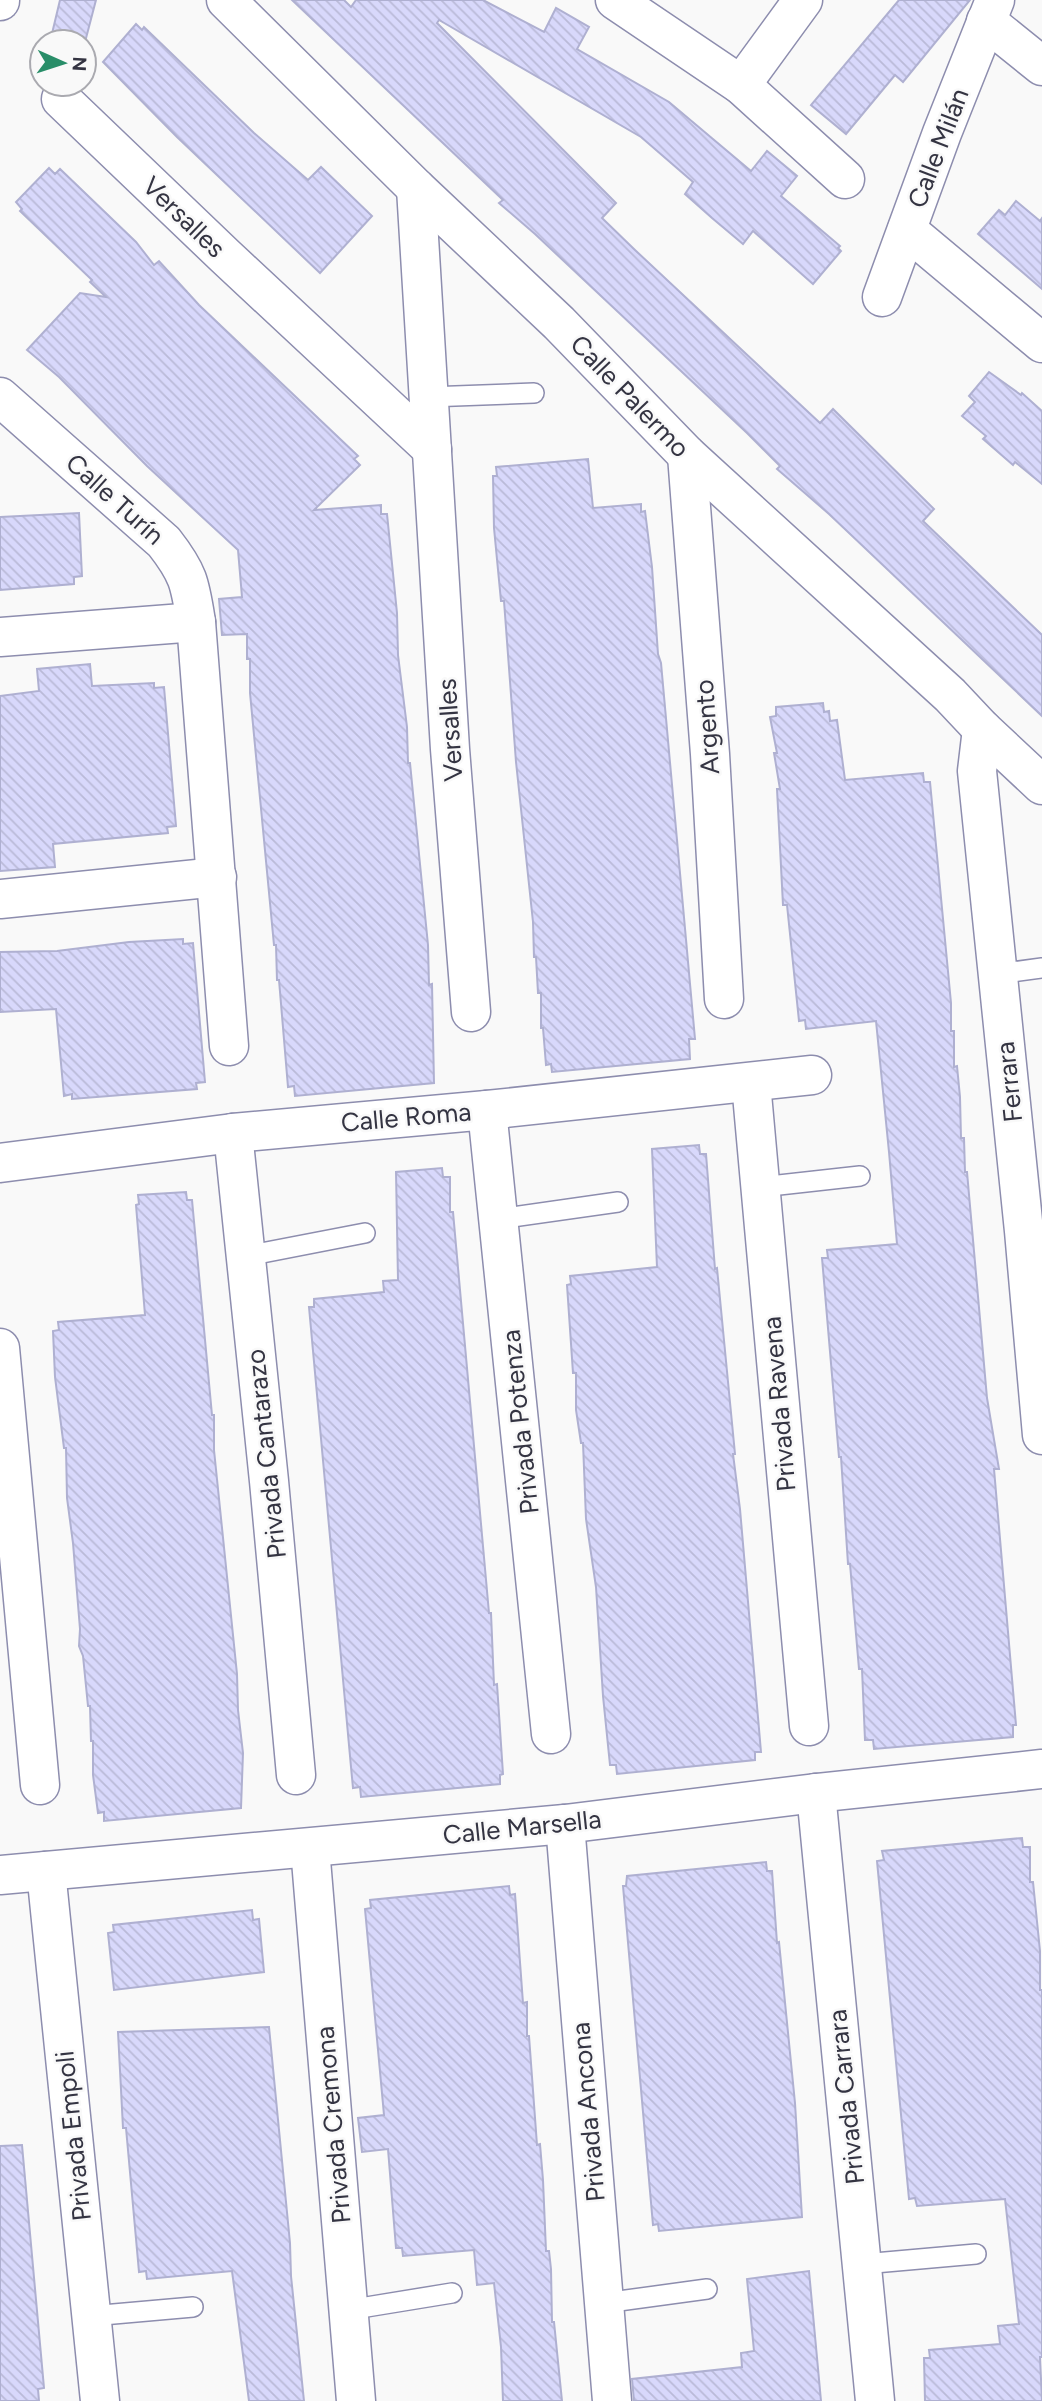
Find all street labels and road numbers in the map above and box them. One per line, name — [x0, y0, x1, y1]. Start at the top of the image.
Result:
street label: Calle Milán — [901, 84, 975, 212]
street label: Versalles — [136, 170, 232, 264]
street label: Calle Palermo — [564, 328, 696, 464]
street label: Calle Turín — [59, 447, 171, 551]
street label: Versalles — [430, 677, 470, 783]
street label: Argento — [688, 678, 726, 776]
street label: Ferrara — [989, 1040, 1029, 1124]
street label: Calle Roma — [339, 1095, 473, 1139]
street label: Privada Ravena — [755, 1315, 803, 1493]
street label: Privada Potenza — [494, 1328, 546, 1516]
street label: Privada Cantarazo — [239, 1348, 293, 1560]
street label: Calle Marsella — [441, 1803, 603, 1851]
street label: Privada Carrara — [821, 2008, 871, 2186]
street label: Privada Ancona — [564, 2021, 612, 2203]
street label: Privada Cremona — [308, 2025, 358, 2225]
street label: Privada Empoli — [48, 2049, 98, 2223]

